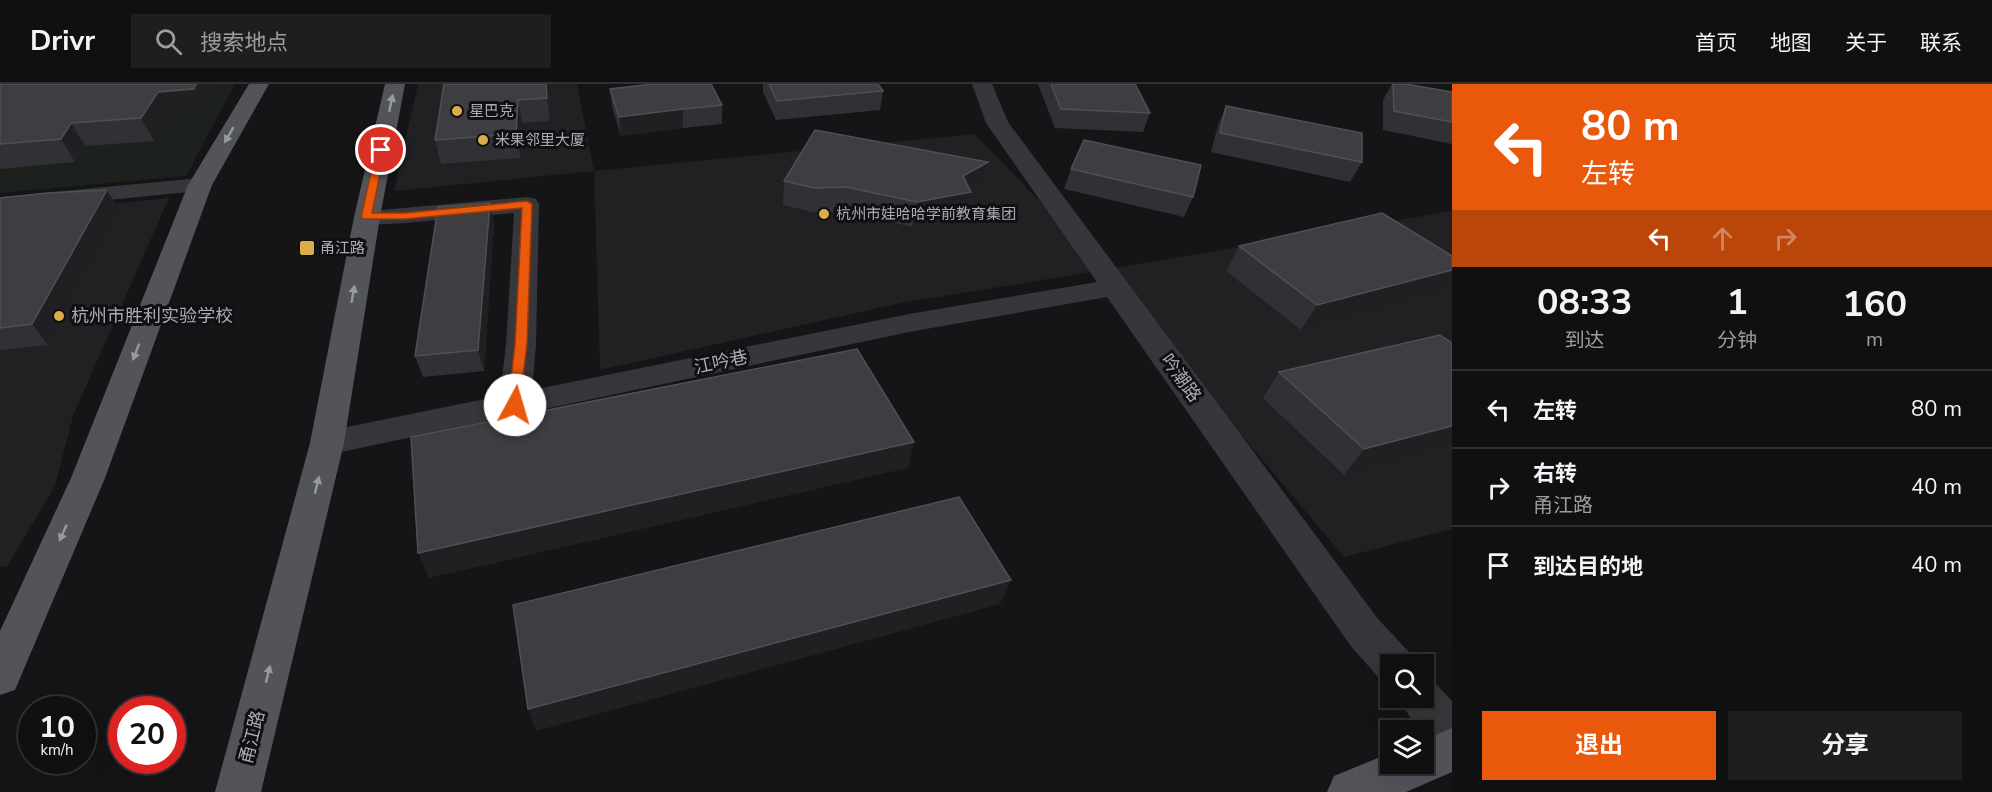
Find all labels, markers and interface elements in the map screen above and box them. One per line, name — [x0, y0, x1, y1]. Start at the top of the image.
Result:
search box — [131, 14, 551, 68]
text: Drivr — [30, 22, 95, 60]
icon: search — [152, 25, 185, 58]
text: 搜索地点 — [200, 28, 288, 58]
text: 首页 — [1695, 29, 1737, 57]
text: 地图 — [1770, 29, 1812, 57]
text: 关于 — [1845, 29, 1887, 57]
text: 联系 — [1920, 29, 1962, 57]
one-way arrow — [386, 93, 396, 112]
text: 80 m — [1581, 98, 1680, 155]
place label: 星巴克 — [469, 101, 514, 121]
marker: 星巴克 — [450, 104, 464, 118]
icon: left — [1482, 108, 1560, 186]
pin — [355, 124, 406, 175]
one-way arrow — [224, 127, 235, 143]
place label: 米果邻里大厦 — [495, 130, 585, 150]
icon: arrive — [364, 133, 397, 166]
marker: 米果邻里大厦 — [476, 133, 490, 147]
text: 左转 — [1581, 156, 1635, 193]
place label: 杭州市娃哈哈学前教育集团 — [836, 204, 1016, 224]
marker: 杭州市娃哈哈学前教育集团 — [817, 207, 831, 221]
icon: left — [1643, 222, 1676, 255]
icon: ahead — [1706, 222, 1739, 255]
icon: right — [1769, 222, 1802, 255]
place label: 甬江路 — [320, 238, 365, 258]
marker: 甬江路 — [298, 239, 316, 257]
text: 08:33 — [1537, 278, 1632, 327]
text: 1 — [1726, 278, 1748, 327]
text: 160 — [1842, 280, 1907, 329]
one-way arrow — [349, 284, 358, 303]
place label: 杭州市胜利实验学校 — [71, 304, 233, 328]
marker: 杭州市胜利实验学校 — [52, 309, 66, 323]
text: m — [1866, 326, 1883, 353]
text: 到达 — [1565, 327, 1605, 354]
text: 分钟 — [1717, 327, 1757, 354]
one-way arrow — [131, 343, 140, 361]
street label: 江吟巷 — [692, 345, 750, 379]
street label: 吟潮路 — [1155, 349, 1207, 407]
position arrow — [483, 373, 547, 437]
icon: left — [1482, 393, 1515, 426]
text: 80 m — [1911, 394, 1962, 424]
text: 左转 — [1533, 396, 1577, 426]
text: 右转 — [1533, 459, 1577, 489]
icon: right — [1482, 471, 1515, 504]
text: 40 m — [1911, 472, 1962, 502]
one-way arrow — [312, 476, 322, 495]
text: 甬江路 — [1533, 492, 1593, 519]
one-way arrow — [59, 524, 68, 541]
icon: arrive — [1482, 549, 1515, 582]
text: 40 m — [1911, 550, 1962, 580]
text: 到达目的地 — [1533, 552, 1643, 582]
map controls — [1380, 654, 1434, 774]
button: search — [1380, 654, 1434, 708]
one-way arrow — [264, 665, 273, 683]
speed limit sign: 20 — [108, 696, 186, 774]
text: 10 — [39, 707, 75, 748]
street label: 甬江路 — [234, 708, 270, 766]
button: 退出 — [1482, 711, 1716, 780]
button: 分享 — [1728, 711, 1962, 780]
button: layers — [1380, 720, 1434, 774]
text: km/h — [40, 740, 74, 760]

